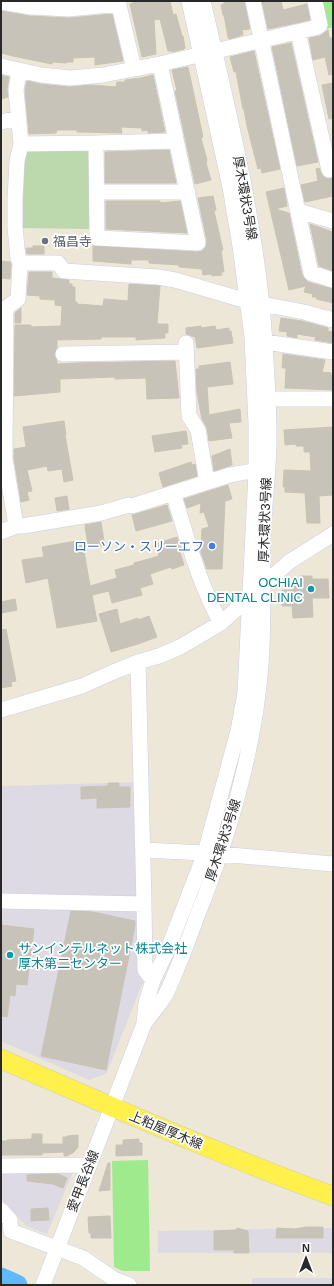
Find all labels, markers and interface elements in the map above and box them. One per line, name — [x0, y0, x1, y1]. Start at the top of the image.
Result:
street label: 厚木環状3号線 — [230, 155, 260, 241]
place label: 福昌寺 — [53, 234, 92, 249]
marker: 福昌寺 — [40, 236, 50, 246]
street label: 厚木環状3号線 — [256, 477, 274, 563]
place label: ローソン・スリーエフ — [74, 539, 204, 554]
marker: ローソン・スリーエフ — [207, 541, 217, 551]
place label: OCHIAI DENTAL CLINIC — [207, 575, 303, 605]
marker: OCHIAI DENTAL CLINIC — [306, 584, 316, 594]
street label: 厚木環状3号線 — [203, 797, 243, 883]
place label: サンインテルネット株式会社 厚木第二センター — [18, 941, 187, 971]
marker: サンインテルネット株式会社 厚木第二センター — [5, 950, 15, 960]
street label: 上粕屋厚木線 — [127, 1108, 205, 1152]
street label: 愛甲長谷線 — [64, 1148, 102, 1214]
north arrow — [286, 1238, 326, 1278]
text: N — [302, 1242, 310, 1254]

